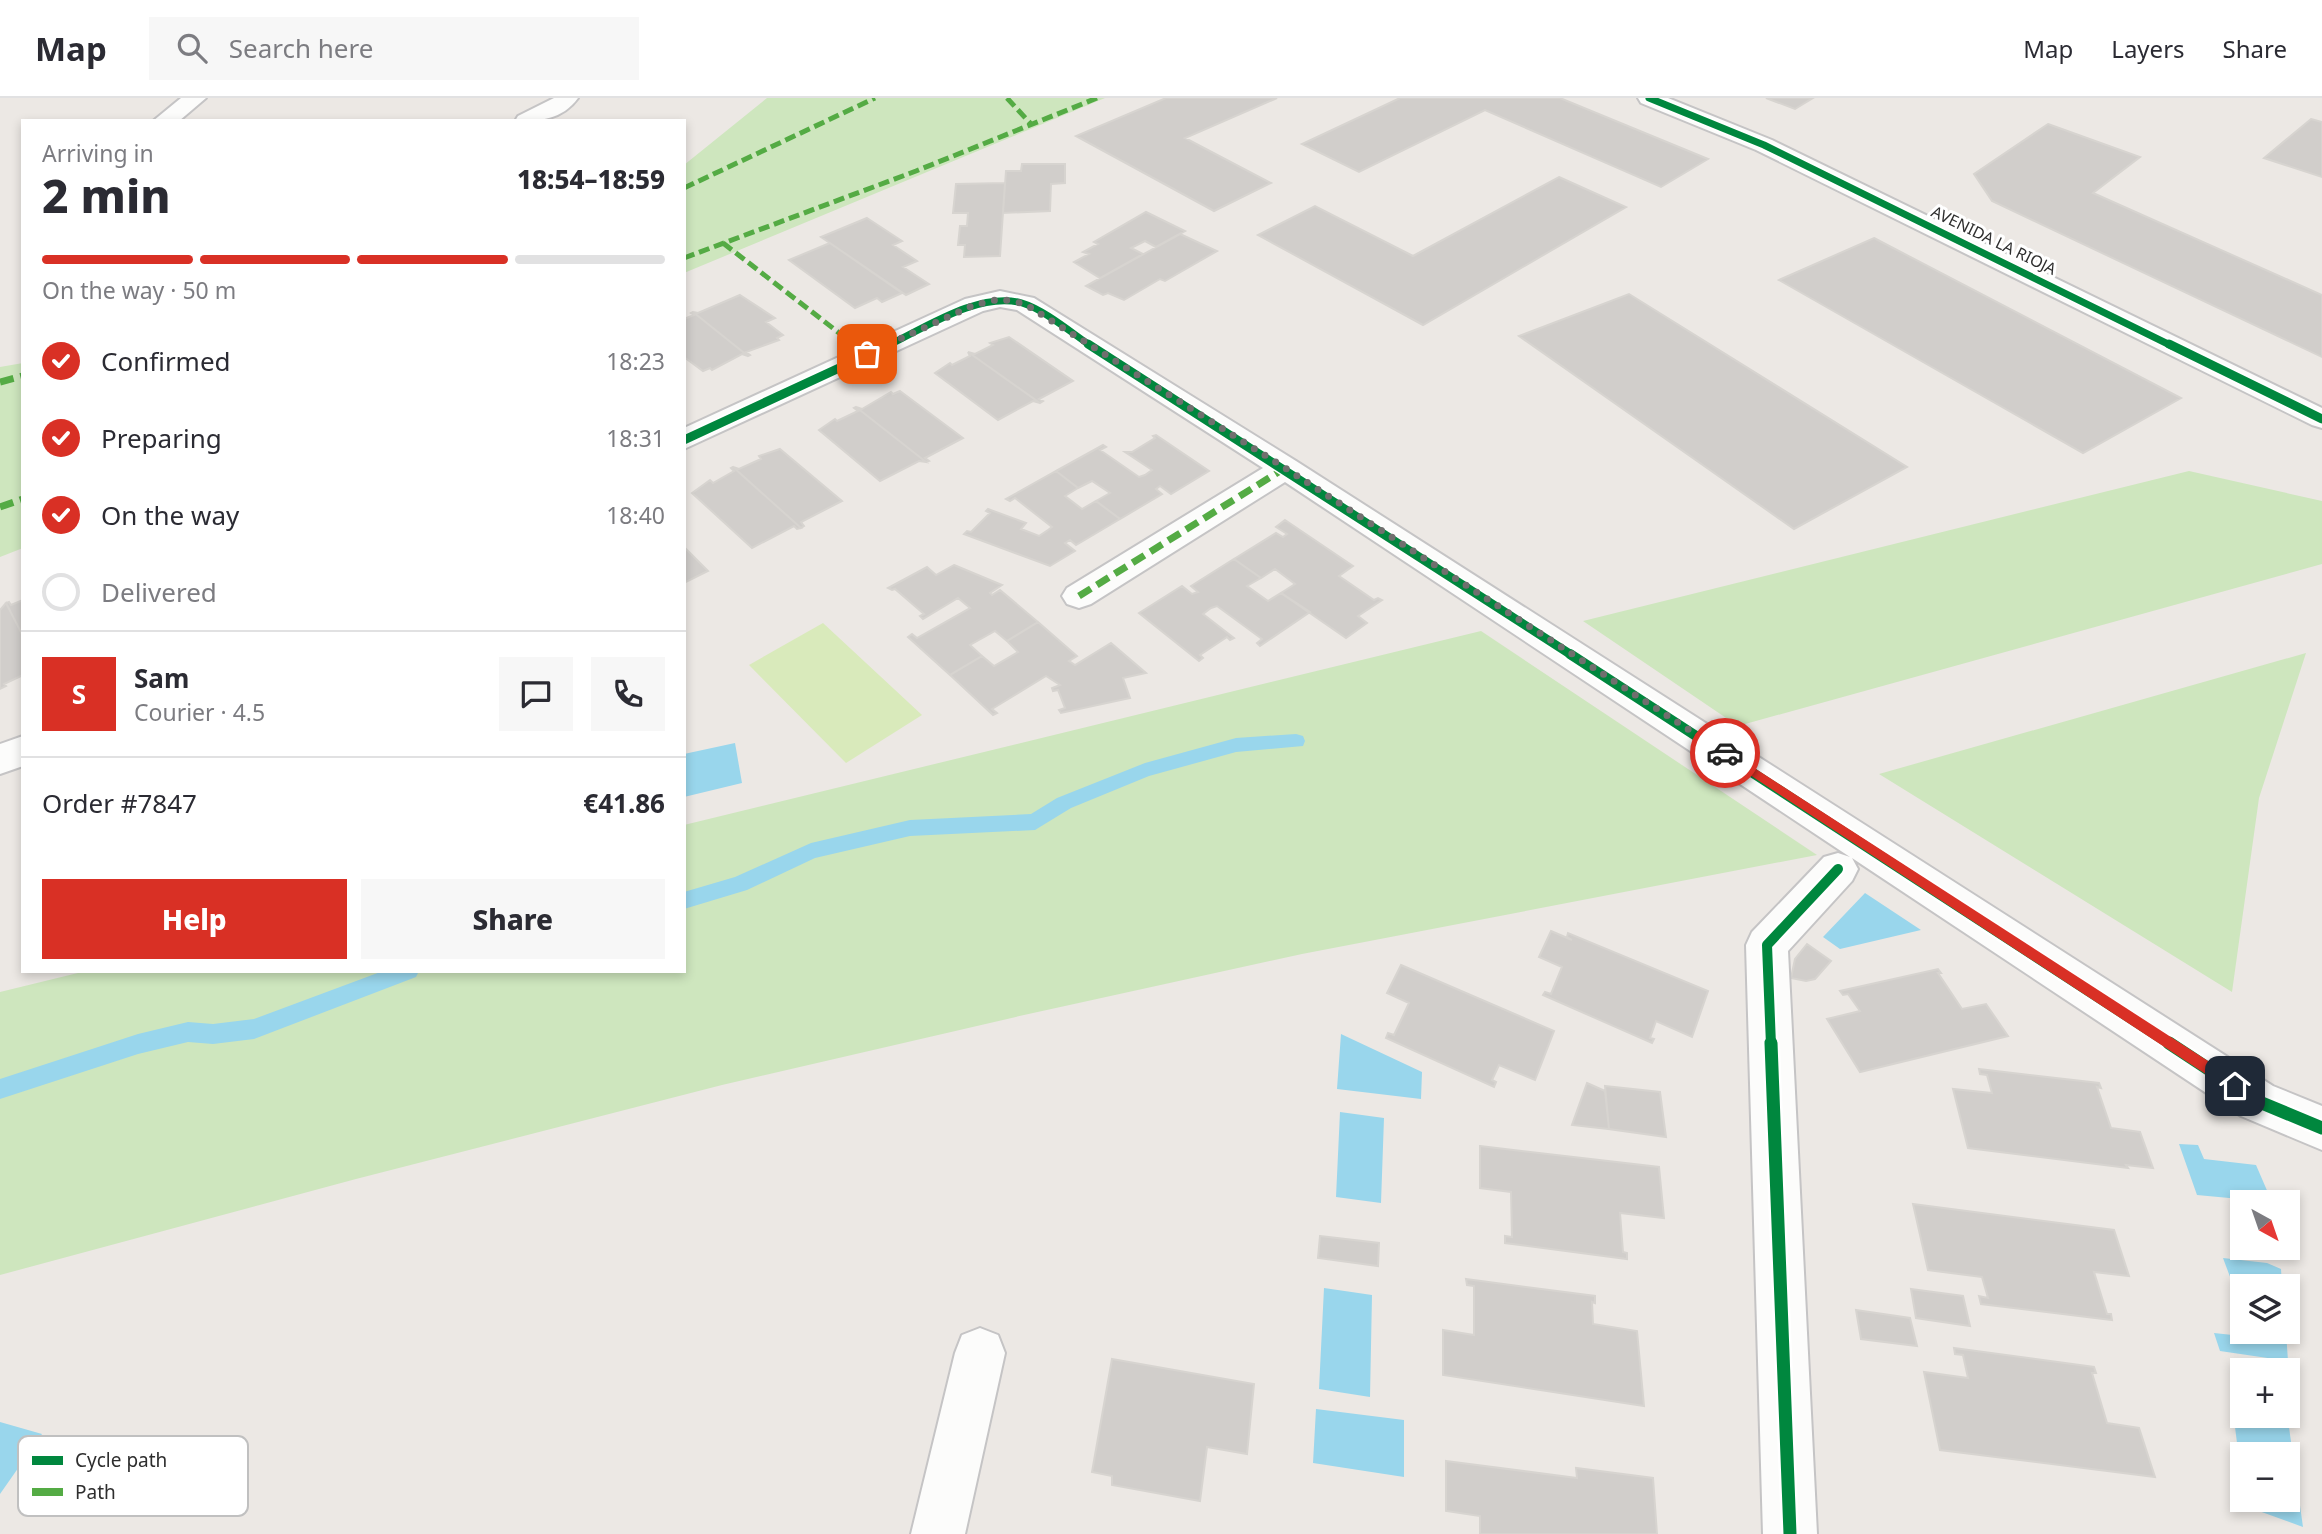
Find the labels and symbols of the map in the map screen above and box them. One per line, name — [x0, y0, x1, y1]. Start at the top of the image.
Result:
street label: AVENIDA LA RIOJA — [1928, 200, 2061, 280]
pin — [837, 324, 897, 384]
courier — [1690, 718, 1760, 788]
pin — [2205, 1056, 2265, 1116]
north arrow — [2230, 1190, 2300, 1260]
legend — [18, 1436, 248, 1516]
text: Cycle path — [75, 1447, 167, 1473]
text: Path — [75, 1479, 116, 1505]

